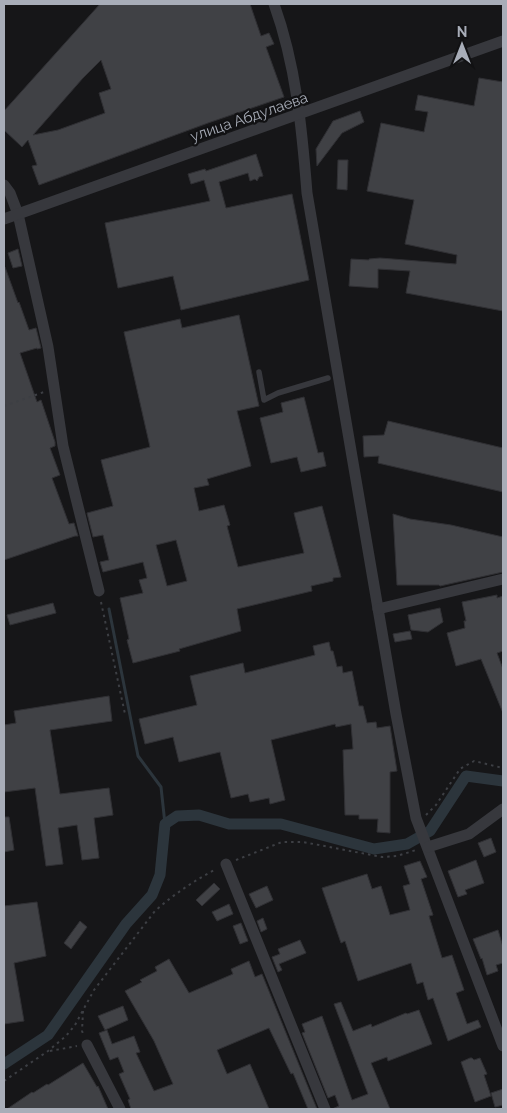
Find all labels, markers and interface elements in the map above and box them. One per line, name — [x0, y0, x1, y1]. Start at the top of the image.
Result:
north arrow — [437, 20, 487, 70]
text: N — [457, 24, 467, 40]
street label: улица Абдулаева — [188, 88, 310, 146]

